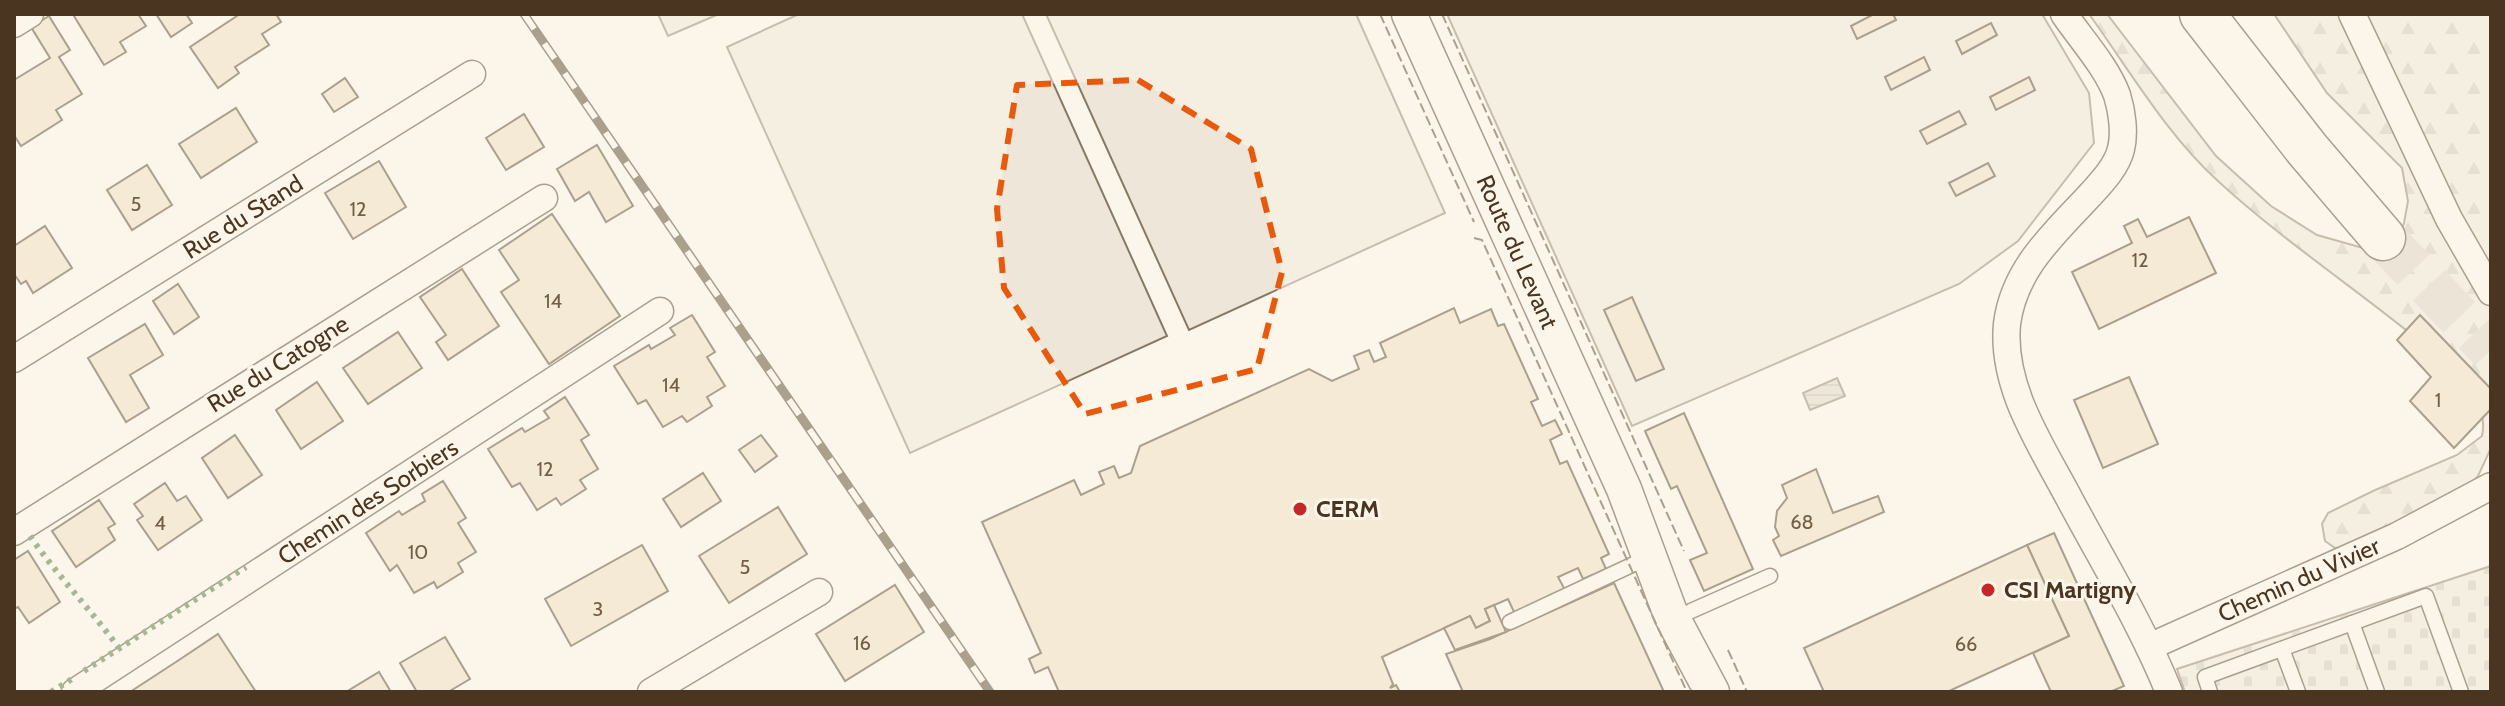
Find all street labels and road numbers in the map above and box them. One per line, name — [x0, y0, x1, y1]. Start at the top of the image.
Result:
street label: Rue du Stand — [177, 168, 308, 265]
street label: Route du Levant — [1471, 170, 1564, 333]
street label: Rue du Catogne — [202, 309, 354, 418]
street label: Chemin des Sorbiers — [272, 432, 463, 571]
street label: Chemin du Vivier — [2213, 531, 2384, 628]

